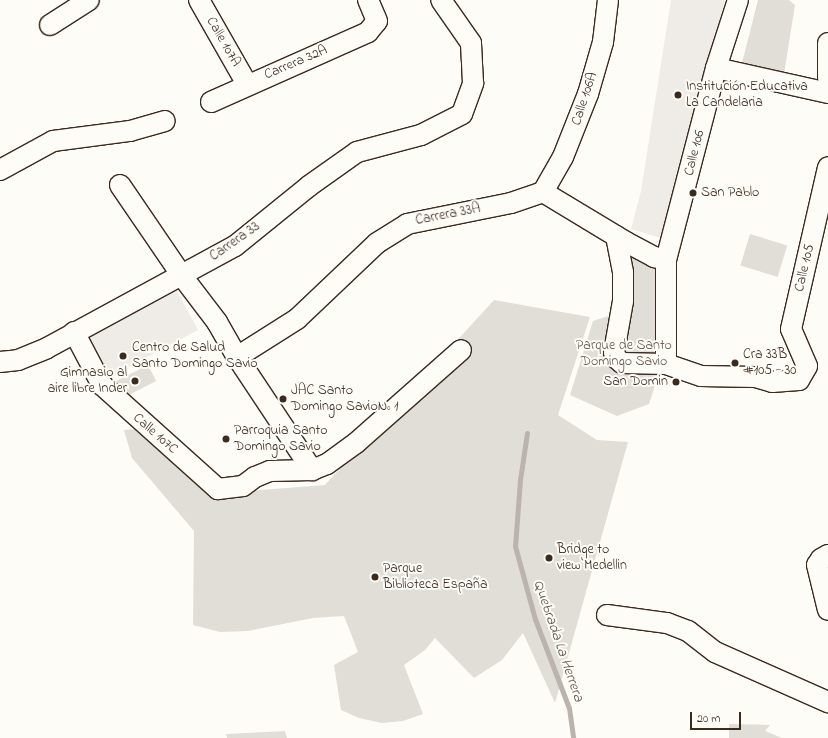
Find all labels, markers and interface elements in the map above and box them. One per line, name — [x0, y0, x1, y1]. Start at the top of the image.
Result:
street label: Calle 107A — [202, 14, 244, 70]
street label: Carrera 32A — [262, 42, 330, 84]
street label: Calle 106A — [569, 70, 601, 128]
place label: Institución Educativa La Candelaria — [686, 79, 808, 112]
marker: Institución Educativa La Candelaria — [673, 90, 683, 100]
street label: Calle 106 — [681, 128, 709, 178]
place label: San Pablo — [701, 185, 759, 201]
marker: San Pablo — [688, 188, 698, 198]
street label: Carrera 33A — [414, 200, 482, 230]
street label: Carrera 33 — [207, 219, 263, 265]
street label: Calle 105 — [791, 243, 819, 293]
park label: Parque de Santo Domingo Savio — [576, 338, 672, 370]
place label: Centro de Salud Santo Domingo Savio — [132, 340, 258, 372]
place label: Cra 33B #105 - 30 — [743, 347, 796, 380]
marker: Centro de Salud Santo Domingo Savio — [117, 350, 129, 362]
marker: Cra 33B #105 - 30 — [730, 358, 740, 368]
place label: Gimnasio al aire libre Inder — [48, 365, 127, 398]
place label: San Domin — [603, 374, 668, 390]
marker: Gimnasio al aire libre Inder — [130, 376, 140, 386]
marker: San Domin — [671, 377, 681, 387]
place label: JAC Santo Domingo SavioNº 1 — [291, 383, 399, 416]
marker: JAC Santo Domingo SavioNº 1 — [278, 394, 288, 404]
street label: Calle 107C — [129, 410, 181, 458]
place label: Parroquia Santo Domingo Savio — [234, 423, 328, 456]
marker: Parroquia Santo Domingo Savio — [221, 434, 231, 444]
place label: Bridge to view Medellin — [557, 542, 627, 574]
marker: Bridge to view Medellin — [544, 553, 554, 563]
place label: Parque Biblioteca España — [383, 561, 488, 594]
marker: Parque Biblioteca España — [370, 572, 380, 582]
water label: Quebrada La Herrera — [529, 578, 587, 704]
scale bar — [692, 704, 743, 730]
text: 20 m — [697, 710, 720, 728]

